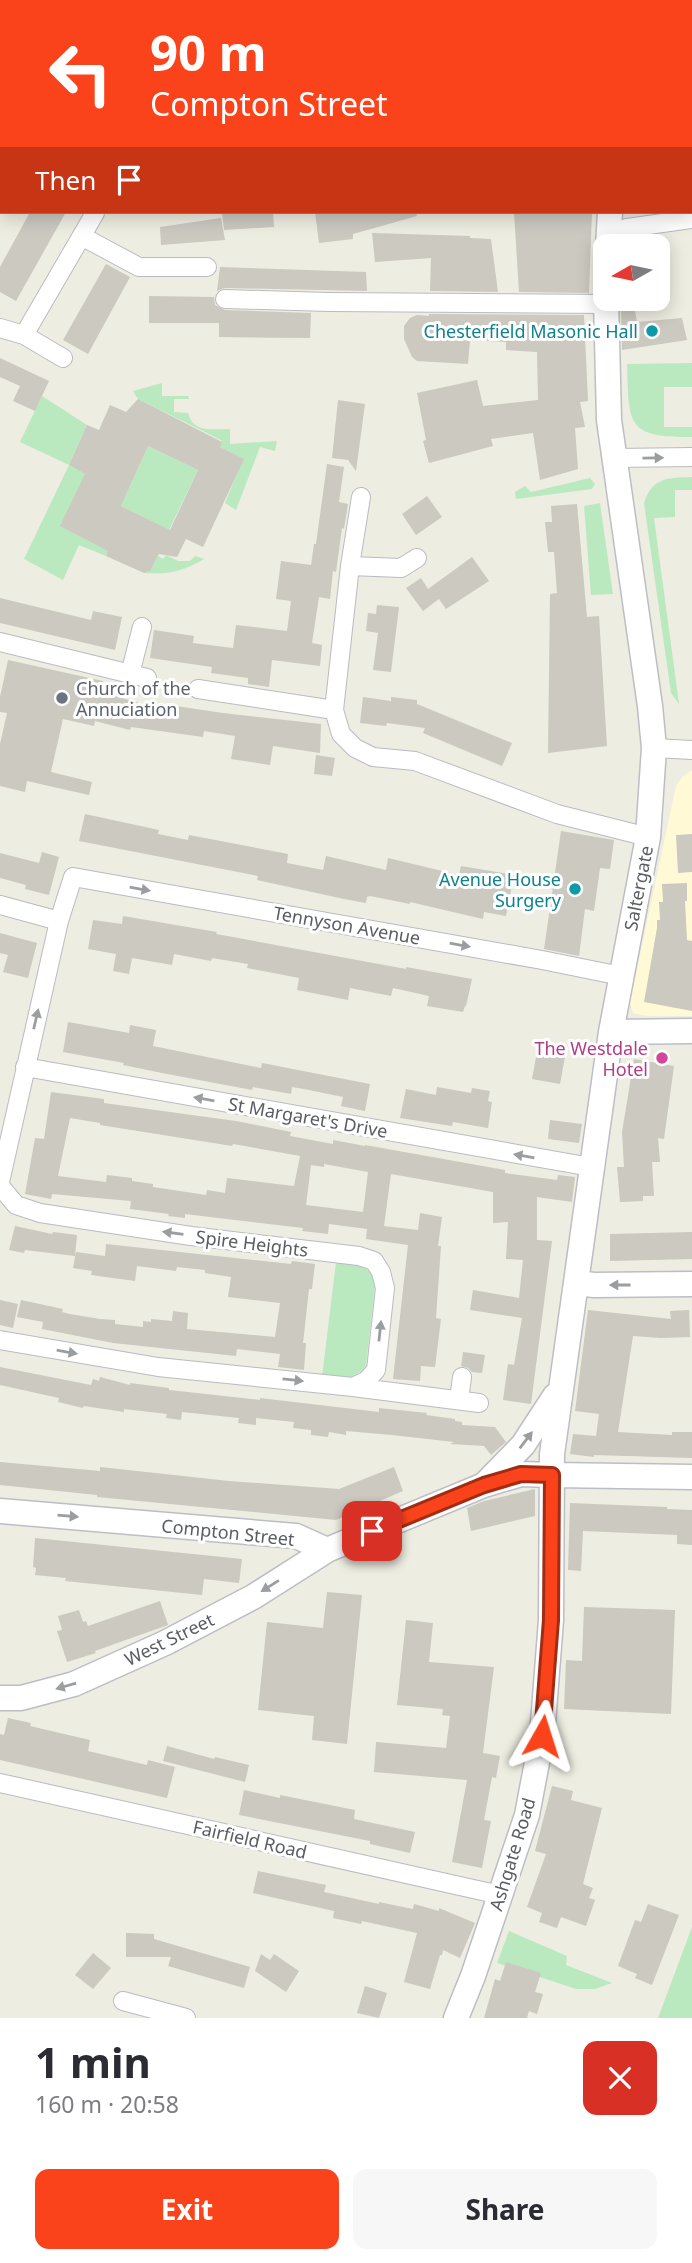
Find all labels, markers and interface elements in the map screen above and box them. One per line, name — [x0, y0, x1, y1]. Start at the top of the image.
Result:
text: 90 m — [150, 19, 267, 85]
icon: left — [35, 28, 126, 119]
text: Compton Street — [150, 82, 388, 125]
icon: arrive — [110, 161, 148, 199]
text: Then — [35, 162, 96, 198]
north arrow — [593, 234, 670, 312]
map controls — [593, 234, 670, 311]
place label: Chesterfield Masonic Hall — [424, 319, 638, 343]
marker: Chesterfield Masonic Hall — [644, 323, 660, 339]
one-way arrow — [643, 452, 665, 464]
place label: Church of the Annuciation — [76, 676, 191, 721]
marker: Church of the Annuciation — [54, 690, 70, 706]
street label: Saltergate — [618, 843, 658, 933]
place label: Avenue House Surgery — [439, 867, 562, 912]
marker: Avenue House Surgery — [567, 881, 583, 897]
one-way arrow — [129, 884, 151, 895]
street label: Tennyson Avenue — [272, 900, 422, 950]
one-way arrow — [449, 940, 471, 951]
one-way arrow — [31, 1008, 42, 1030]
place label: The Westdale Hotel — [534, 1036, 648, 1081]
marker: The Westdale Hotel — [654, 1050, 670, 1066]
street label: St Margaret's Drive — [226, 1091, 390, 1143]
one-way arrow — [193, 1093, 215, 1104]
one-way arrow — [513, 1150, 535, 1161]
street label: Spire Heights — [194, 1224, 310, 1262]
one-way arrow — [162, 1227, 184, 1238]
one-way arrow — [609, 1279, 631, 1291]
one-way arrow — [375, 1320, 386, 1342]
one-way arrow — [56, 1347, 78, 1358]
one-way arrow — [282, 1375, 304, 1386]
one-way arrow — [519, 1431, 533, 1449]
pin — [342, 1501, 402, 1561]
one-way arrow — [57, 1511, 79, 1522]
icon: arrive — [353, 1512, 391, 1550]
street label: Compton Street — [160, 1513, 296, 1551]
one-way arrow — [260, 1580, 279, 1593]
street label: West Street — [120, 1607, 218, 1671]
one-way arrow — [54, 1681, 76, 1692]
position arrow — [505, 1699, 579, 1773]
street label: Ashgate Road — [483, 1795, 541, 1913]
street label: Fairfield Road — [191, 1814, 309, 1864]
text: 1 min — [35, 2033, 151, 2090]
button: close — [583, 2041, 657, 2115]
text: 160 m · 20:58 — [35, 2088, 179, 2120]
button: Exit — [35, 2169, 339, 2249]
button: Share — [353, 2169, 657, 2249]

